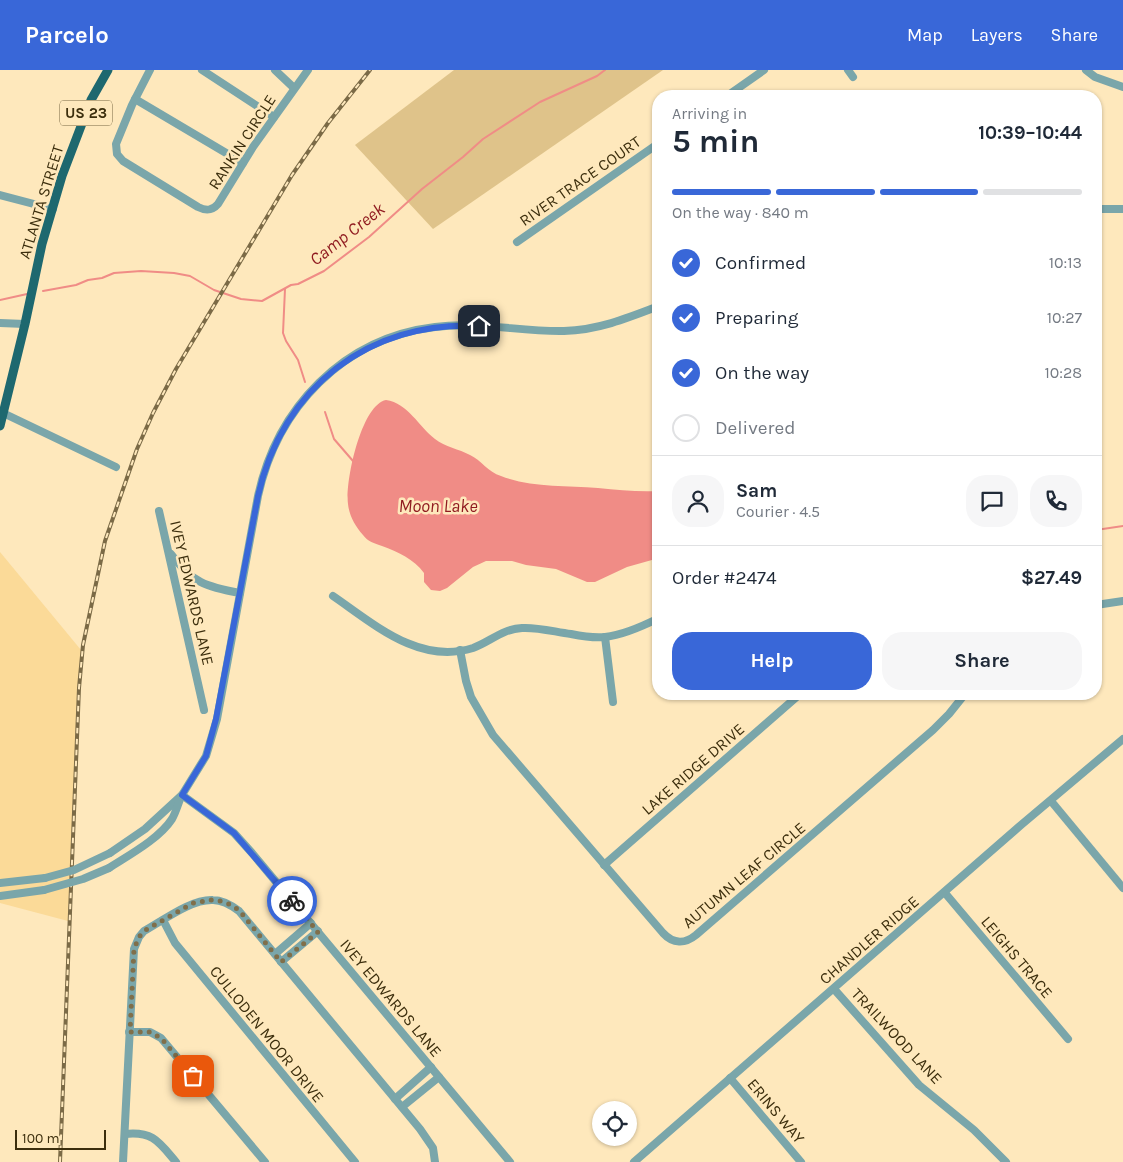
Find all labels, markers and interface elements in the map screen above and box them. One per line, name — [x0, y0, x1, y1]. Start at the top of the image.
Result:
text: Parcelo — [25, 21, 109, 49]
text: Map — [907, 24, 943, 46]
text: Layers — [971, 24, 1023, 46]
text: Share — [1051, 24, 1098, 46]
street label: RANKIN CIRCLE — [204, 91, 280, 193]
road number: US 23 — [60, 100, 112, 126]
text: Arriving in — [672, 104, 747, 123]
text: 10:39–10:44 — [978, 122, 1082, 144]
text: 5 min — [672, 123, 760, 160]
street label: RIVER TRACE COURT — [516, 132, 644, 230]
street label: ATLANTA STREET — [15, 143, 67, 261]
water label: Camp Creek — [305, 197, 390, 270]
text: On the way · 840 m — [672, 203, 809, 222]
icon: check — [672, 249, 700, 277]
text: Confirmed — [715, 252, 806, 274]
text: 10:13 — [1049, 253, 1082, 272]
icon: check — [672, 304, 700, 332]
pin — [458, 305, 500, 347]
text: Preparing — [715, 307, 798, 329]
text: 10:27 — [1047, 308, 1082, 327]
icon: home — [465, 312, 493, 340]
icon: check — [672, 359, 700, 387]
text: On the way — [715, 362, 809, 384]
text: 10:28 — [1044, 363, 1082, 382]
text: Delivered — [715, 417, 795, 439]
button: person — [672, 475, 724, 527]
button: chat — [966, 475, 1018, 527]
button: phone — [1030, 475, 1082, 527]
text: Sam — [736, 480, 777, 502]
water label: Moon Lake — [398, 495, 478, 517]
text: Courier · 4.5 — [736, 502, 820, 521]
street label: IVEY EDWARDS LANE — [166, 519, 218, 667]
text: Order #2474 — [672, 567, 777, 589]
text: $27.49 — [1021, 567, 1082, 589]
button: Help — [672, 632, 872, 690]
button: Share — [882, 632, 1082, 690]
street label: LAKE RIDGE DRIVE — [638, 719, 748, 819]
street label: AUTUMN LEAF CIRCLE — [679, 818, 809, 932]
courier — [267, 876, 317, 926]
icon: bike — [278, 887, 306, 915]
street label: CHANDLER RIDGE — [815, 892, 923, 988]
street label: LEIGHS TRACE — [977, 912, 1057, 1002]
street label: IVEY EDWARDS LANE — [336, 935, 446, 1061]
street label: CULLODEN MOOR DRIVE — [206, 962, 328, 1106]
street label: TRAILWOOD LANE — [848, 984, 946, 1088]
pin — [172, 1055, 214, 1097]
icon: bag — [179, 1062, 207, 1090]
street label: ERINS WAY — [743, 1075, 809, 1148]
map controls — [592, 1101, 637, 1146]
button: locate — [592, 1101, 637, 1146]
scale bar — [15, 1127, 106, 1150]
text: 100 m — [22, 1130, 60, 1147]

